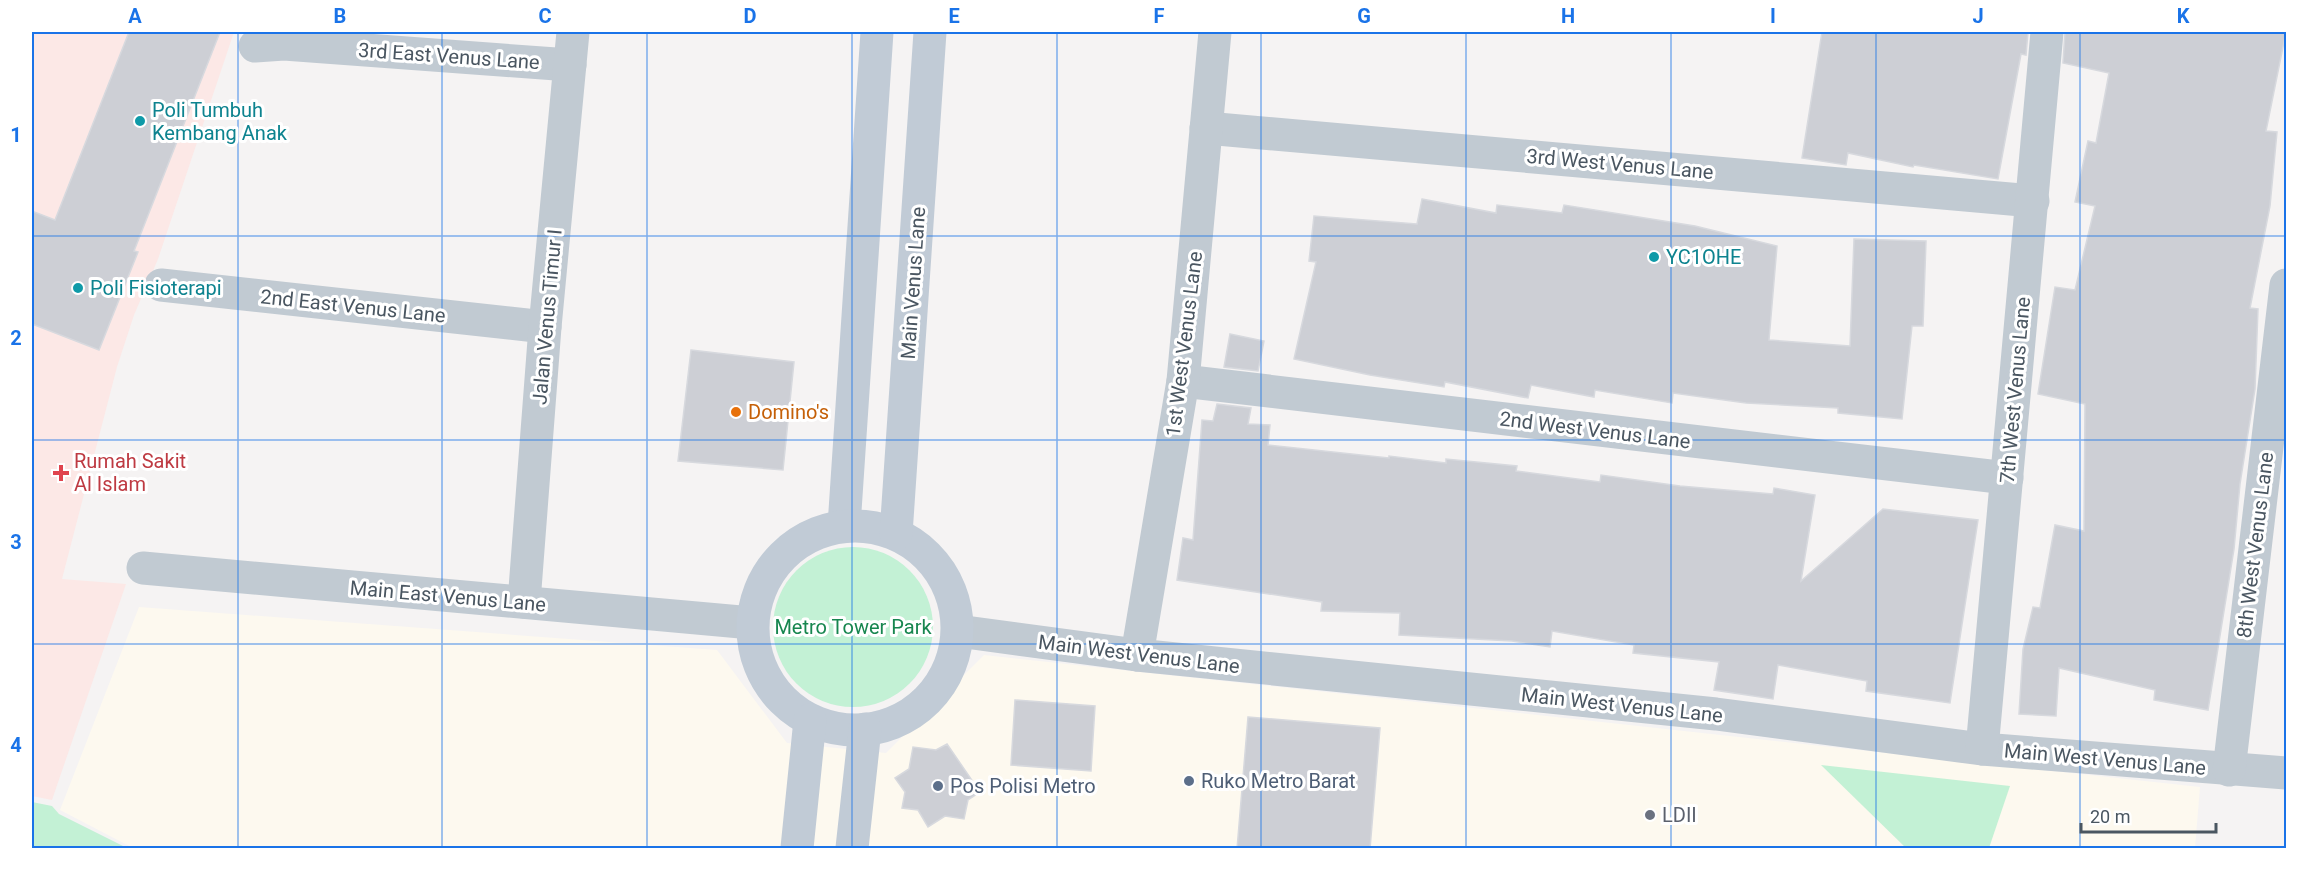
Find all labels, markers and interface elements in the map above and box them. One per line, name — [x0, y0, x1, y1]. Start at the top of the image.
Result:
text: A — [128, 4, 142, 28]
text: B — [334, 4, 346, 28]
text: C — [538, 4, 552, 28]
text: D — [744, 4, 757, 28]
text: E — [948, 4, 960, 28]
text: F — [1154, 4, 1165, 28]
text: G — [1357, 4, 1371, 28]
text: H — [1561, 4, 1575, 28]
text: I — [1770, 4, 1776, 28]
text: J — [1972, 4, 1984, 28]
text: K — [2177, 4, 2190, 28]
street label: 3rd East Venus Lane — [358, 38, 540, 74]
place label: Poli Tumbuh Kembang Anak — [152, 98, 288, 145]
marker: Poli Tumbuh Kembang Anak — [133, 114, 147, 128]
text: 1 — [10, 123, 22, 147]
street label: 3rd West Venus Lane — [1526, 144, 1714, 184]
street label: Main Venus Lane — [896, 206, 930, 360]
street label: Jalan Venus Timur I — [527, 228, 567, 406]
place label: YC1OHE — [1666, 245, 1741, 269]
street label: 1st West Venus Lane — [1161, 250, 1207, 438]
marker: YC1OHE — [1647, 250, 1661, 264]
place label: Poli Fisioterapi — [90, 276, 222, 300]
marker: Poli Fisioterapi — [71, 281, 85, 295]
street label: 2nd East Venus Lane — [259, 284, 447, 328]
street label: 7th West Venus Lane — [1995, 296, 2035, 484]
text: 2 — [10, 326, 22, 350]
place label: Domino's — [748, 400, 829, 424]
marker: Domino's — [729, 405, 743, 419]
street label: 2nd West Venus Lane — [1498, 406, 1692, 454]
place label: Rumah Sakit Al Islam — [74, 449, 186, 496]
street label: 8th West Venus Lane — [2232, 451, 2278, 639]
marker: Rumah Sakit Al Islam — [52, 464, 70, 482]
text: 3 — [10, 530, 22, 554]
street label: Main East Venus Lane — [349, 575, 547, 617]
park label: Metro Tower Park — [774, 615, 932, 639]
street label: Main West Venus Lane — [1037, 630, 1241, 678]
street label: Main West Venus Lane — [1520, 682, 1724, 728]
text: 4 — [10, 733, 22, 757]
street label: Main West Venus Lane — [2003, 738, 2207, 780]
place label: Ruko Metro Barat — [1201, 769, 1356, 793]
place label: Pos Polisi Metro — [950, 774, 1096, 798]
marker: Ruko Metro Barat — [1182, 774, 1196, 788]
marker: Pos Polisi Metro — [931, 779, 945, 793]
scale bar — [2081, 796, 2216, 834]
place label: LDII — [1662, 803, 1697, 827]
text: 20 m — [2090, 806, 2130, 827]
marker: LDII — [1643, 808, 1657, 822]

